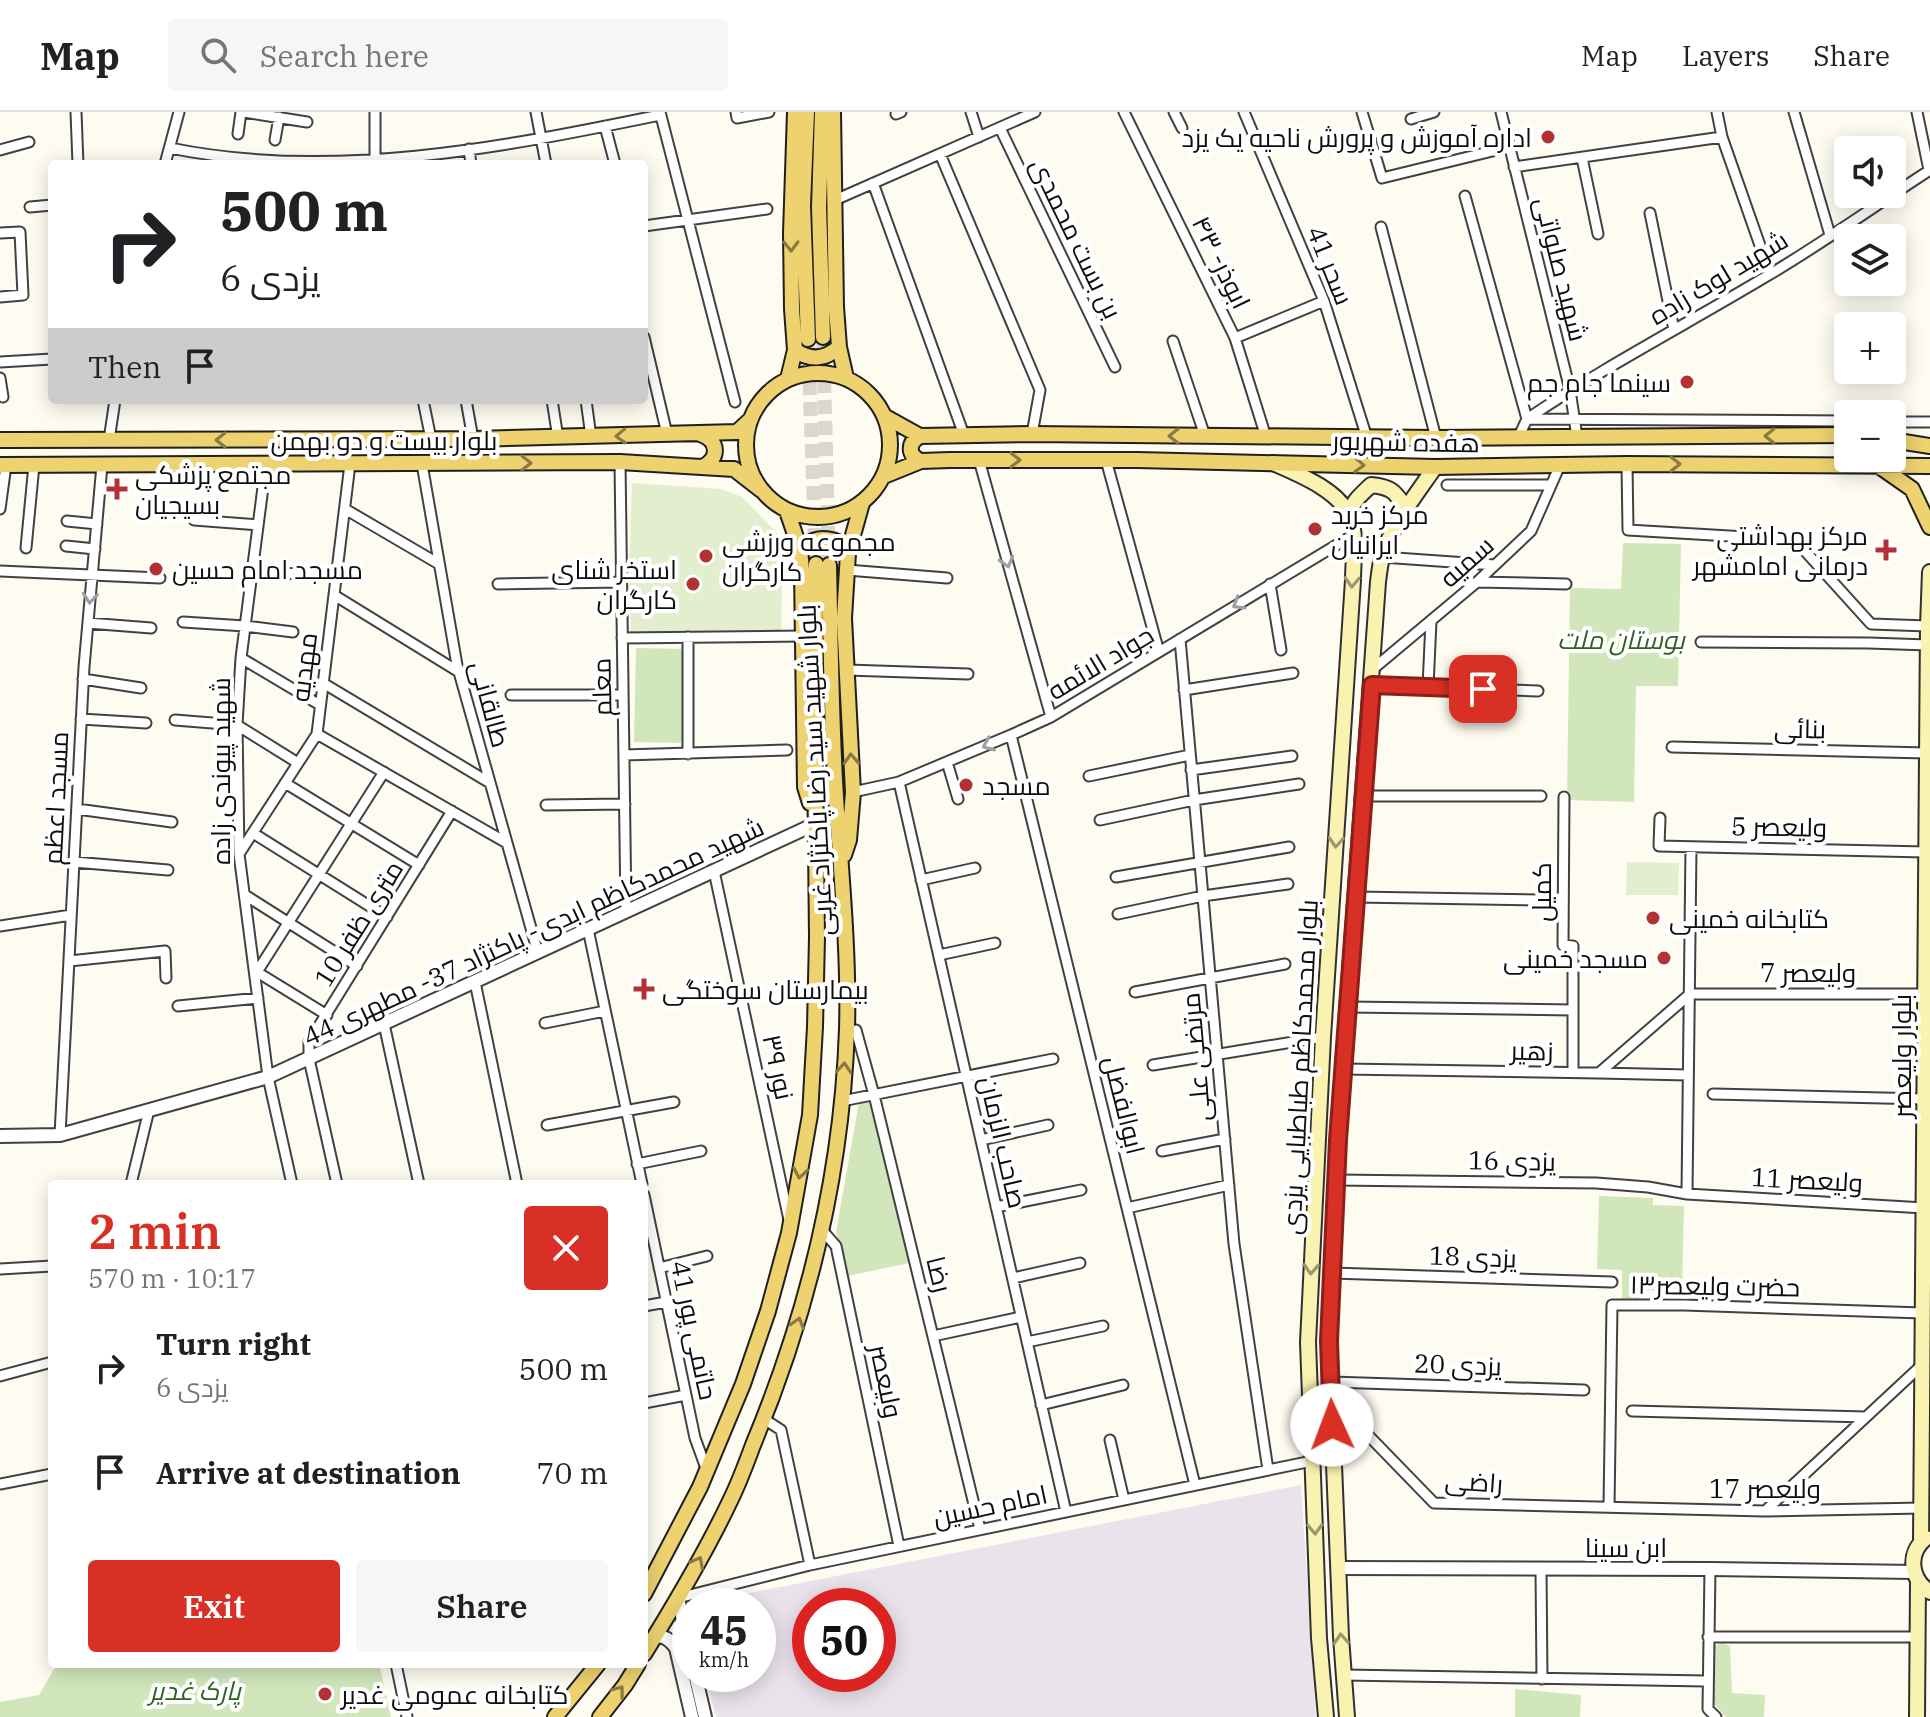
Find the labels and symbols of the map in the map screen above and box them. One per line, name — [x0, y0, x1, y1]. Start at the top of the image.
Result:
place label: اداره آموزش و پرورش ناحیه یک یزد — [1182, 120, 1532, 155]
marker: اداره آموزش و پرورش ناحیه یک یزد — [1539, 128, 1557, 146]
street label: بن بست محمدی — [1023, 152, 1131, 324]
street label: شهید صلواتی — [1528, 193, 1596, 345]
street label: ابوذر- ۴۳ — [1185, 210, 1259, 314]
street label: سحر 41 — [1300, 221, 1362, 309]
street label: شهید لوک زاده — [1642, 222, 1794, 332]
one-way arrow — [782, 240, 800, 253]
place label: سینما جام جم — [1527, 365, 1671, 401]
marker: سینما جام جم — [1678, 373, 1696, 391]
street label: بلوار بیست و دو بهمن — [271, 423, 497, 457]
street label: هفده شهریور — [1330, 423, 1480, 459]
one-way arrow — [614, 427, 627, 444]
one-way arrow — [1167, 427, 1180, 445]
one-way arrow — [1763, 427, 1776, 445]
one-way arrow — [214, 431, 227, 449]
one-way arrow — [1009, 451, 1022, 469]
one-way arrow — [520, 454, 533, 472]
one-way arrow — [1669, 455, 1682, 473]
one-way arrow — [1353, 456, 1366, 474]
place label: مجتمع پزشکی بسیجیان — [135, 457, 291, 521]
marker: مجتمع پزشکی بسیجیان — [106, 478, 128, 500]
place label: مرکز خرید ایرانیان — [1331, 497, 1429, 561]
place label: مرکز بهداشتی درمانی امامشهر — [1691, 518, 1868, 582]
marker: مرکز خرید ایرانیان — [1306, 520, 1324, 538]
place label: مجموعه ورزشی کارگران — [722, 524, 896, 588]
street label: سمیه — [1432, 528, 1500, 594]
marker: مرکز بهداشتی درمانی امامشهر — [1875, 539, 1897, 561]
marker: مجموعه ورزشی کارگران — [697, 547, 715, 565]
place label: مسجد امام حسین — [172, 552, 363, 588]
place label: استخر شنای کارگران — [551, 552, 677, 616]
one-way arrow — [998, 554, 1015, 568]
marker: مسجد امام حسین — [147, 560, 165, 578]
marker: استخر شنای کارگران — [684, 575, 702, 593]
one-way arrow — [1344, 576, 1361, 589]
one-way arrow — [82, 592, 99, 605]
one-way arrow — [1232, 594, 1247, 610]
street label: بلوار شهید سید رضا پاکنژاد غربی — [788, 603, 841, 937]
street label: جواد الائمه — [1041, 617, 1159, 707]
park label: بوستان ملت — [1557, 622, 1687, 656]
street label: مهدیه — [282, 630, 324, 704]
pin — [1449, 655, 1517, 723]
street label: طالقانی — [463, 657, 519, 751]
street label: معلم — [583, 657, 621, 716]
street label: شهید پیوندی زاده — [203, 677, 238, 865]
street label: بنائی — [1774, 711, 1826, 745]
street label: مسجد اعظم — [35, 730, 77, 866]
one-way arrow — [982, 736, 996, 752]
one-way arrow — [843, 752, 860, 765]
place label: مسجد — [982, 768, 1051, 802]
marker: مسجد — [957, 776, 975, 794]
street label: ولیعصر 5 — [1731, 808, 1827, 844]
street label: شهید محمدکاظم ابدی- پاکنژاد 37- مطهری 44 — [297, 809, 770, 1055]
one-way arrow — [1328, 836, 1345, 849]
street label: 10 متری ظفر — [306, 854, 410, 992]
street label: کمیل — [1524, 862, 1558, 922]
street label: بلوار محمدکاظم طباطبایی یزدی — [1273, 898, 1327, 1236]
place label: کتابخانه خمینی — [1669, 901, 1829, 935]
marker: کتابخانه خمینی — [1644, 909, 1662, 927]
place label: مسجد خمینی — [1503, 941, 1648, 975]
marker: مسجد خمینی — [1655, 949, 1673, 967]
street label: ولیعصر 7 — [1760, 955, 1856, 989]
place label: بیمارستان سوختگی — [662, 972, 869, 1006]
marker: بیمارستان سوختگی — [633, 978, 655, 1000]
street label: مرتضی علی — [1172, 991, 1218, 1123]
street label: بلوار ولیعصر — [1884, 994, 1918, 1120]
street label: نور ۳۹ — [756, 1031, 802, 1103]
street label: زهیر — [1508, 1033, 1554, 1067]
street label: ابوالفضل — [1096, 1052, 1154, 1158]
one-way arrow — [835, 1061, 852, 1074]
street label: صاحب الزمان — [972, 1073, 1036, 1211]
street label: یزدی 16 — [1468, 1142, 1556, 1178]
street label: ولیعصر 11 — [1750, 1159, 1864, 1199]
one-way arrow — [793, 1166, 810, 1179]
street label: یزدی 18 — [1429, 1237, 1518, 1275]
street label: رضا — [919, 1253, 961, 1295]
street label: حاتمی پور 41 — [663, 1257, 726, 1403]
one-way arrow — [1303, 1263, 1320, 1276]
street label: حضرت ولیعصر۱۳ — [1630, 1267, 1800, 1303]
one-way arrow — [789, 1316, 805, 1330]
street label: ولیعصر — [862, 1339, 911, 1421]
street label: یزدی 20 — [1414, 1345, 1503, 1383]
position arrow — [1290, 1383, 1374, 1467]
street label: راضی — [1444, 1462, 1504, 1500]
street label: ولیعصر 17 — [1709, 1471, 1821, 1505]
street label: امام حسین — [930, 1476, 1051, 1536]
one-way arrow — [1306, 1523, 1323, 1536]
street label: ابن سینا — [1585, 1530, 1667, 1564]
one-way arrow — [688, 1556, 703, 1570]
speed limit sign: 50 — [792, 1588, 896, 1692]
one-way arrow — [1333, 1632, 1350, 1645]
park label: پارک غدیر — [146, 1673, 243, 1708]
place label: کتابخانه عمومی غدیر — [339, 1677, 569, 1711]
marker: کتابخانه عمومی غدیر — [316, 1685, 334, 1703]
one-way arrow — [610, 1685, 624, 1700]

